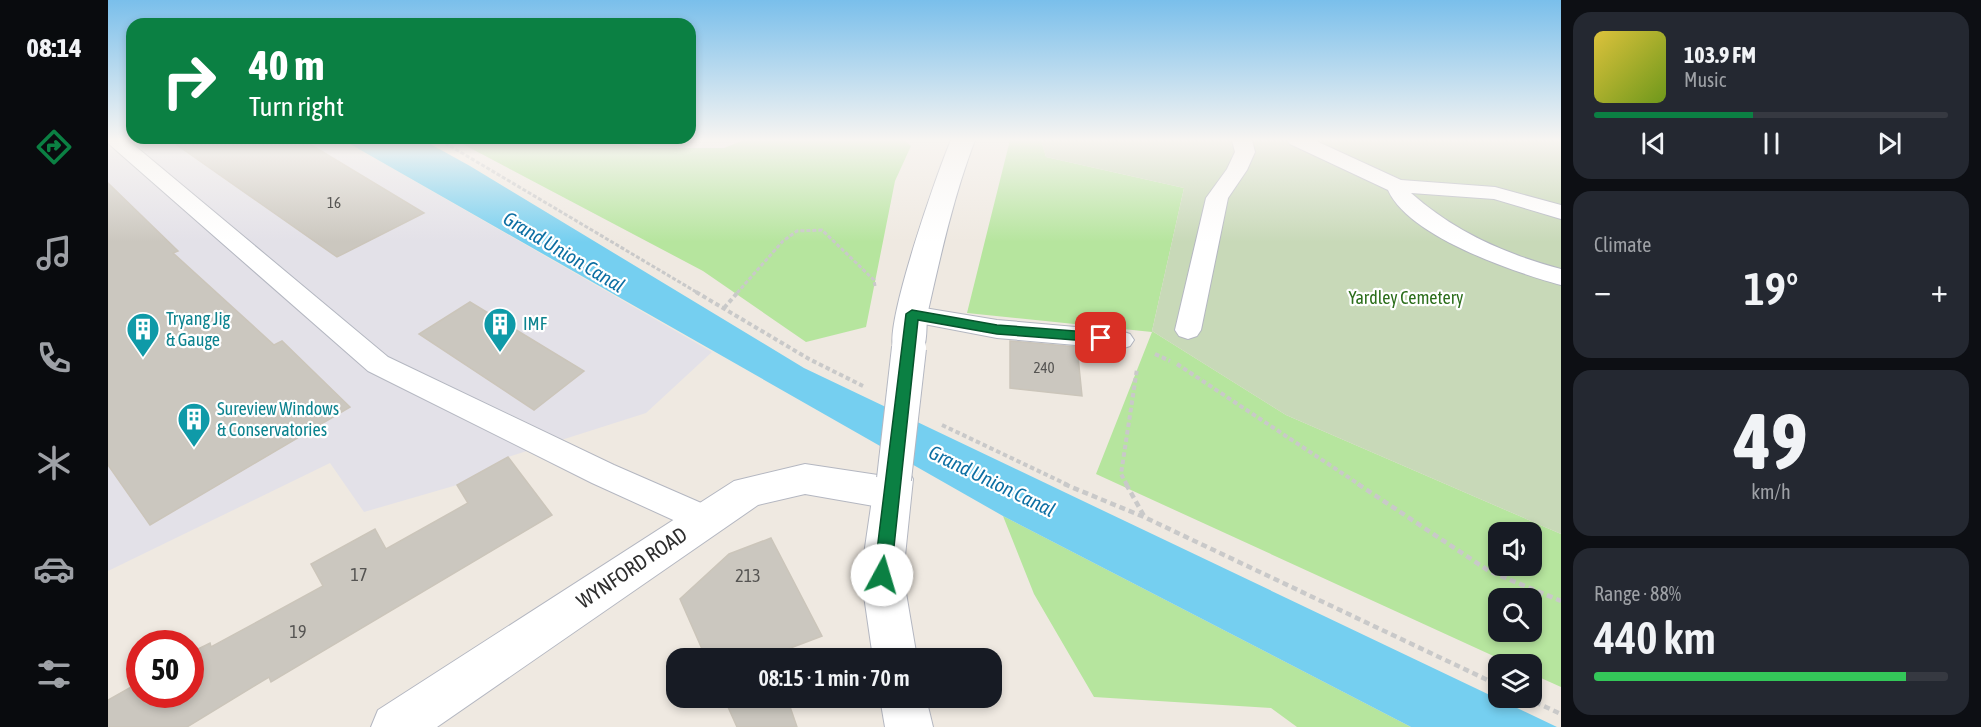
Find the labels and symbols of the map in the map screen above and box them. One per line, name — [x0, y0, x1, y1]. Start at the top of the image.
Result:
house number: 16 — [327, 194, 341, 211]
water label: Grand Union Canal — [499, 206, 629, 297]
park label: Yardley Cemetery — [1349, 287, 1463, 308]
building icon: IMF — [482, 306, 518, 353]
place label: Tryang Jig & Gauge — [166, 308, 231, 350]
building icon: Tryang Jig & Gauge — [125, 311, 161, 358]
pin — [1075, 312, 1126, 363]
place label: IMF — [523, 313, 548, 334]
house number: 240 — [1033, 359, 1055, 376]
place label: Sureview Windows & Conservatories — [217, 398, 339, 440]
building icon: Sureview Windows & Conservatories — [176, 401, 212, 448]
water label: Grand Union Canal — [925, 440, 1059, 521]
street label: WYNFORD ROAD — [572, 522, 691, 613]
position arrow — [850, 543, 914, 607]
house number: 17 — [351, 564, 367, 585]
house number: 213 — [735, 565, 761, 586]
house number: 19 — [290, 621, 306, 642]
speed limit sign: 50 — [126, 630, 204, 708]

